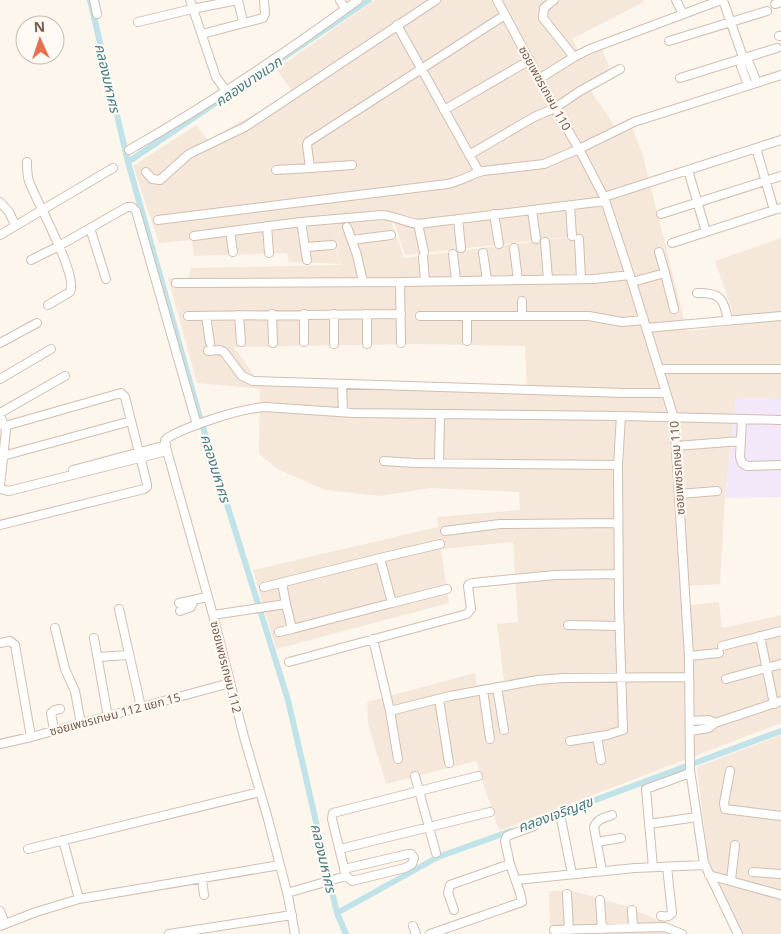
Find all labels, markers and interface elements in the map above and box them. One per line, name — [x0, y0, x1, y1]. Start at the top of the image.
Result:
north arrow — [15, 15, 65, 65]
text: N — [33, 17, 45, 36]
water label: คลองมหาศร — [91, 42, 125, 115]
street label: ซอยเพชรเกษม 110 — [515, 43, 575, 133]
water label: คลองบางแวก — [211, 51, 286, 110]
street label: ซอยเพชรเกษม 110 — [665, 420, 689, 516]
water label: คลองมหาศร — [197, 432, 236, 505]
street label: ซอยเพชรเกษม 112 — [206, 619, 246, 715]
street label: ซอยเพชรเกษม 112 แยก 15 — [48, 688, 183, 740]
water label: คลองเจริญสุข — [515, 791, 596, 836]
water label: คลองมหาศร — [307, 822, 341, 895]

